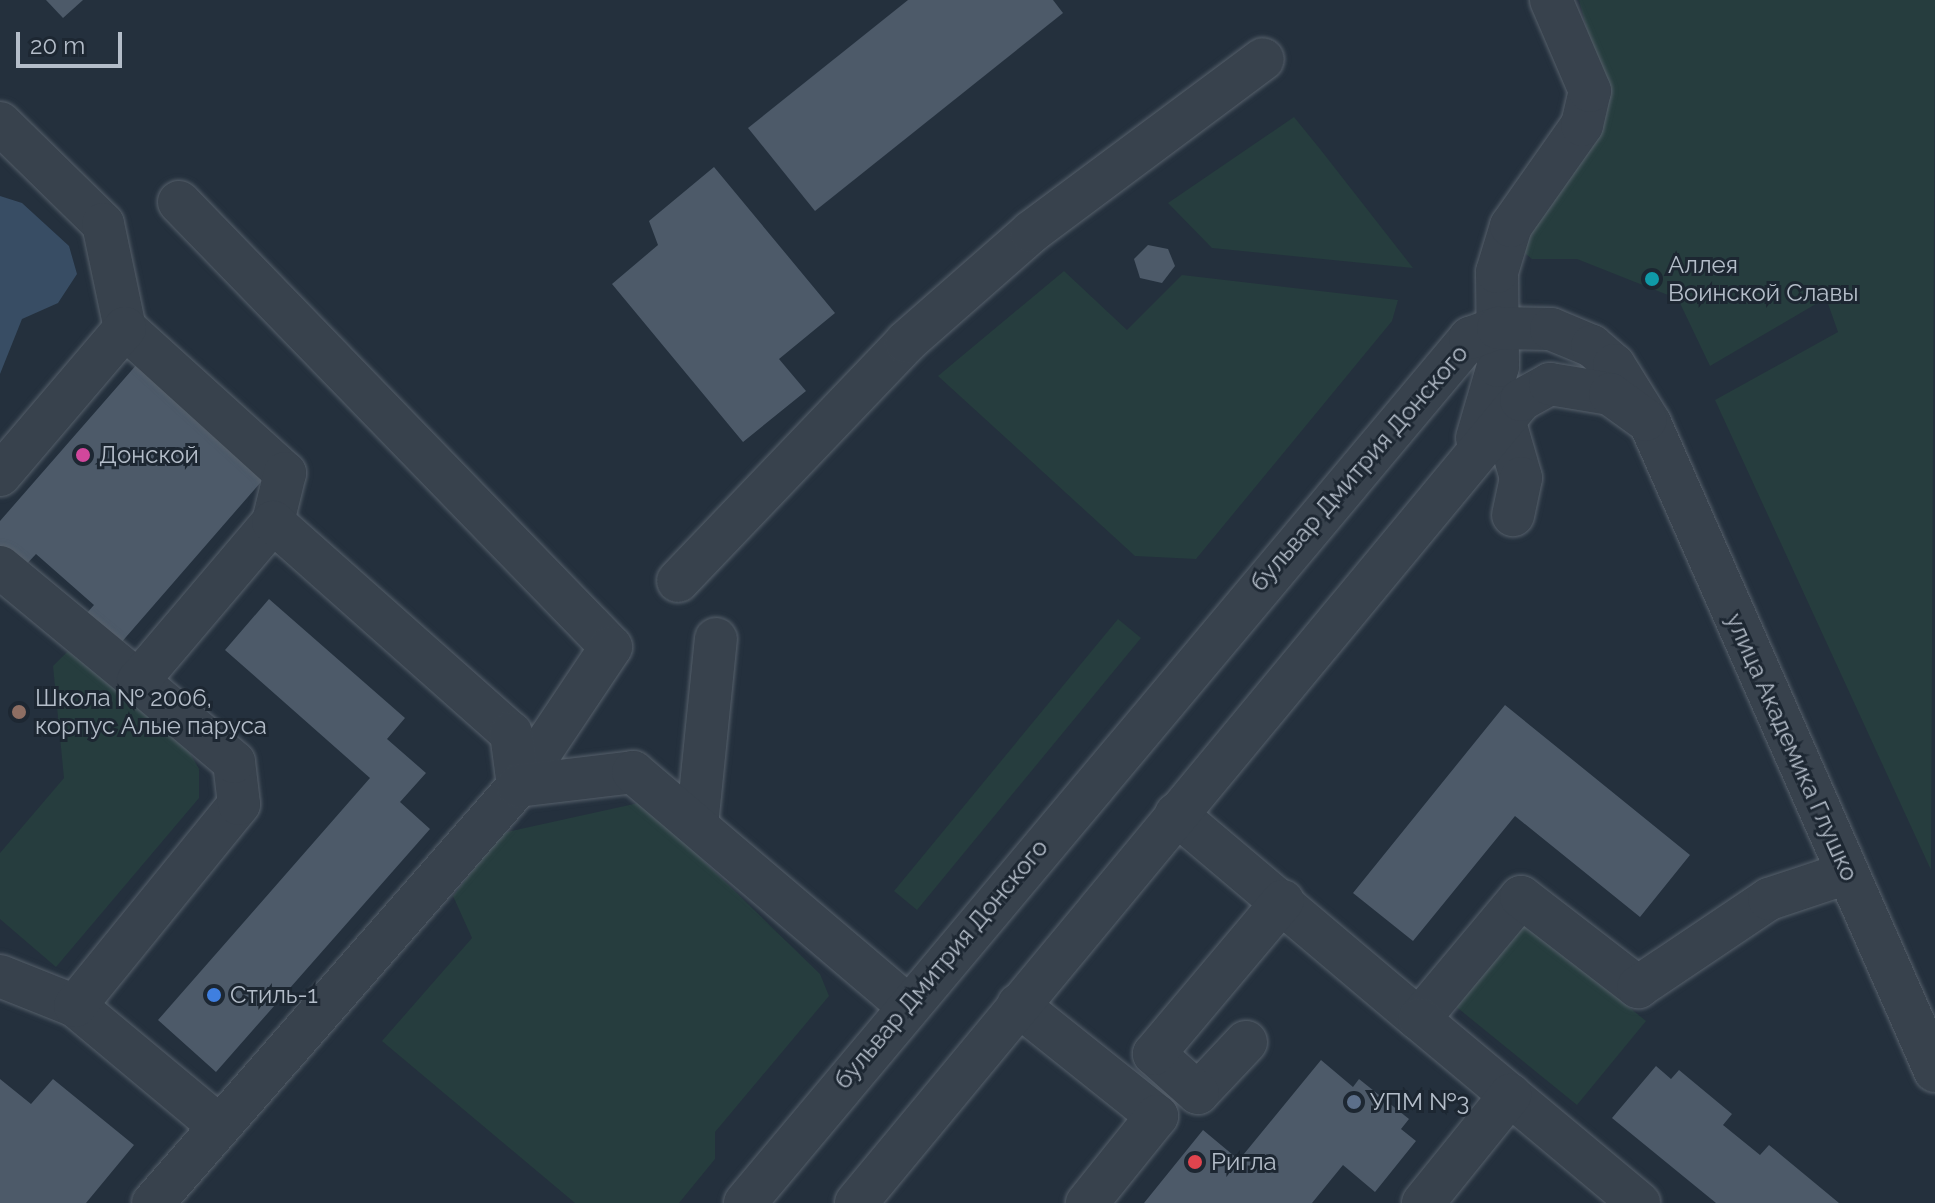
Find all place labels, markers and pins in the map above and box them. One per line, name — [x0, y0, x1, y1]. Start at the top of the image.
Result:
place label: Аллея Воинской Славы — [1668, 251, 1858, 307]
marker: Аллея Воинской Славы — [1643, 270, 1661, 288]
place label: Донской — [99, 441, 199, 469]
marker: Донской — [74, 446, 92, 464]
place label: Школа № 2006, корпус Алые паруса — [35, 684, 268, 740]
marker: Школа № 2006, корпус Алые паруса — [10, 703, 28, 721]
place label: Стиль-1 — [230, 981, 318, 1009]
marker: Стиль-1 — [205, 986, 223, 1004]
place label: УПМ №3 — [1370, 1088, 1469, 1116]
marker: УПМ №3 — [1345, 1093, 1363, 1111]
place label: Ригла — [1211, 1148, 1277, 1176]
marker: Ригла — [1186, 1153, 1204, 1171]

